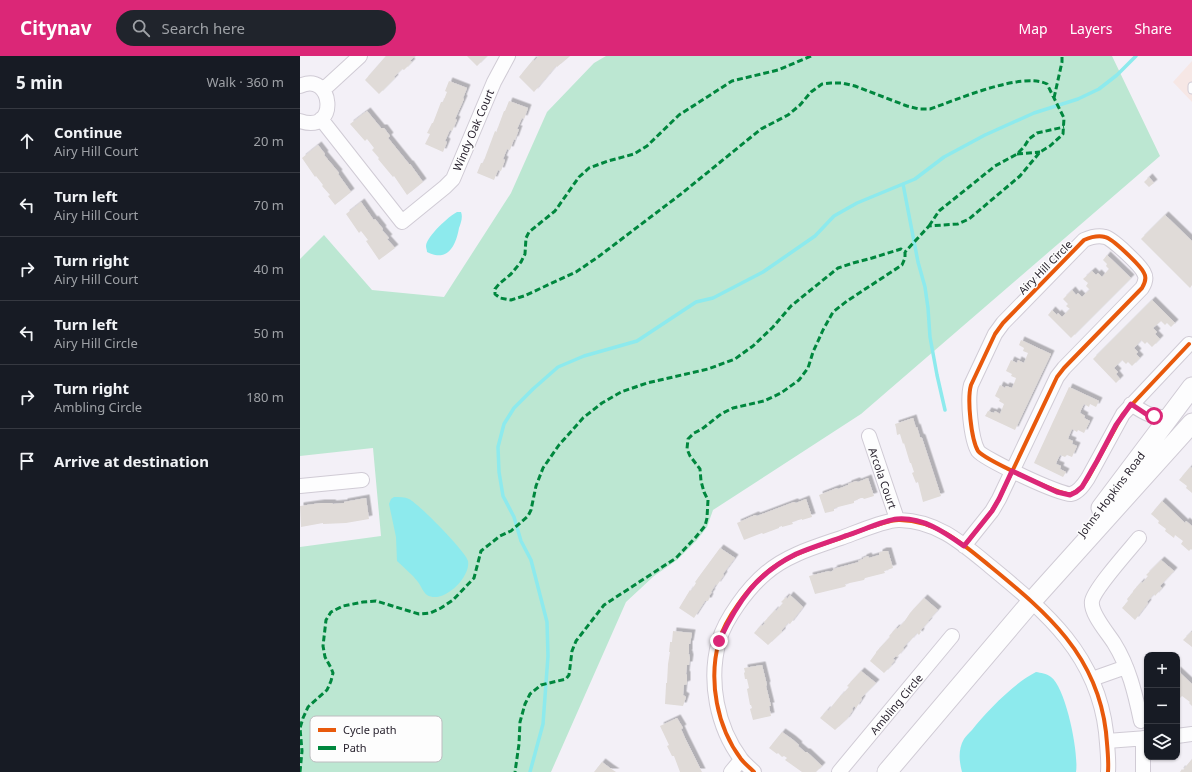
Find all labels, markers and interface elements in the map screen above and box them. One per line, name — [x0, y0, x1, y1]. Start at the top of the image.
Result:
search box — [116, 10, 396, 46]
text: Citynav — [20, 15, 92, 41]
icon: search — [130, 17, 152, 39]
text: Search here — [162, 18, 245, 38]
text: Map — [1019, 19, 1048, 38]
text: Layers — [1070, 19, 1112, 38]
text: Share — [1134, 19, 1172, 38]
text: 5 min — [16, 71, 63, 94]
text: Walk · 360 m — [206, 73, 284, 91]
street label: Windy Oak Court — [449, 87, 497, 173]
text: Continue — [54, 122, 122, 142]
icon: ahead — [16, 130, 38, 152]
text: 20 m — [254, 132, 284, 150]
text: Airy Hill Court — [54, 142, 138, 160]
text: Turn left — [54, 186, 118, 206]
icon: left — [16, 194, 38, 216]
text: 70 m — [254, 196, 284, 214]
text: Airy Hill Court — [54, 206, 138, 224]
street label: Airy Hill Circle — [1015, 237, 1075, 297]
text: Turn right — [54, 250, 129, 270]
icon: right — [16, 258, 38, 280]
text: 40 m — [254, 260, 284, 278]
text: Airy Hill Court — [54, 270, 138, 288]
text: Turn left — [54, 314, 118, 334]
icon: left — [16, 322, 38, 344]
text: 50 m — [254, 324, 284, 342]
text: Airy Hill Circle — [54, 334, 138, 352]
text: Turn right — [54, 378, 129, 398]
icon: right — [16, 386, 38, 408]
text: 180 m — [246, 388, 284, 406]
text: Ambling Circle — [54, 398, 142, 416]
route start — [1145, 407, 1163, 425]
street label: Arcola Court — [865, 445, 901, 511]
street label: Johns Hopkins Road — [1073, 448, 1148, 540]
icon: arrive — [16, 450, 38, 472]
text: Arrive at destination — [54, 451, 209, 471]
route end — [710, 632, 728, 650]
map controls — [1144, 652, 1180, 760]
button: + — [1144, 652, 1180, 688]
street label: Ambling Circle — [866, 671, 926, 737]
button: − — [1144, 688, 1180, 724]
legend — [310, 716, 442, 762]
text: Cycle path — [343, 722, 396, 737]
button: layers — [1144, 724, 1180, 760]
text: Path — [343, 740, 367, 755]

